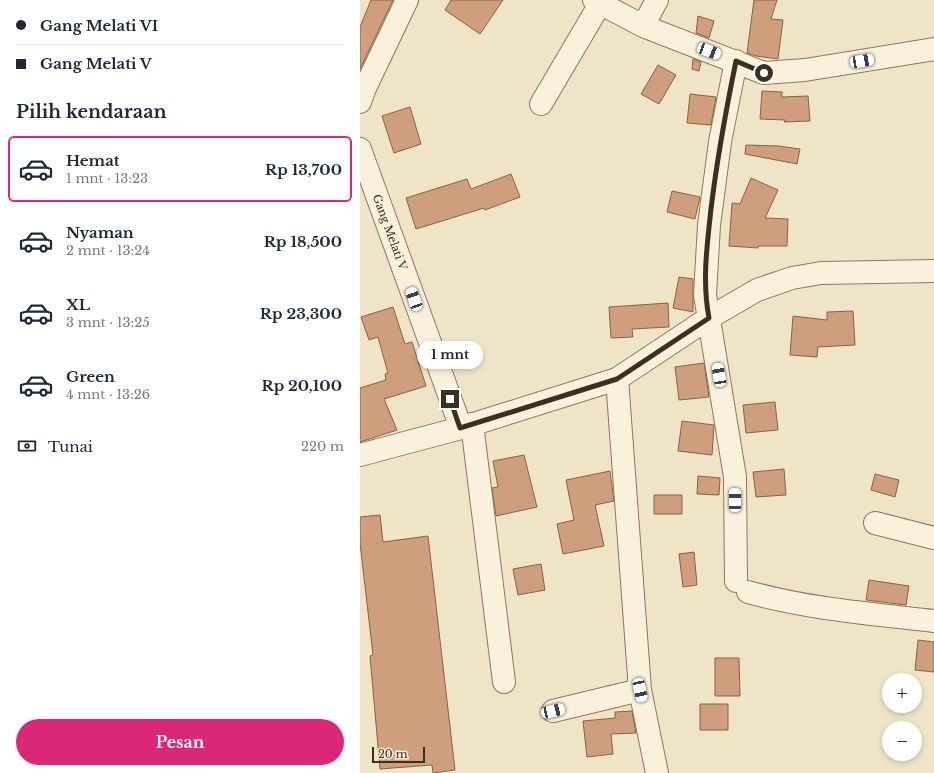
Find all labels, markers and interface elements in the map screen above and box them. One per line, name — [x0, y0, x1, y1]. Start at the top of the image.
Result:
text: Gang Melati VI — [40, 16, 158, 35]
car — [696, 41, 722, 61]
car — [849, 53, 875, 69]
text: Gang Melati V — [40, 54, 152, 73]
route start — [755, 64, 773, 82]
text: Pilih kendaraan — [16, 101, 167, 123]
icon: car — [18, 151, 54, 187]
text: Hemat — [66, 151, 120, 170]
text: Rp 13,700 — [265, 160, 342, 179]
text: 1 mnt · 13:23 — [66, 170, 148, 187]
street label: Gang Melati V — [370, 192, 410, 272]
icon: car — [18, 223, 54, 259]
text: Nyaman — [66, 223, 134, 242]
text: Rp 18,500 — [264, 232, 342, 251]
text: 2 mnt · 13:24 — [66, 242, 150, 259]
car — [404, 286, 424, 312]
icon: car — [18, 295, 54, 331]
text: XL — [66, 295, 90, 314]
text: Rp 23,300 — [260, 304, 342, 323]
text: 3 mnt · 13:25 — [66, 314, 150, 331]
callout: 1 mnt — [417, 341, 483, 369]
text: 1 mnt — [431, 346, 469, 363]
car — [711, 362, 727, 388]
icon: car — [18, 367, 54, 403]
text: Green — [66, 367, 115, 386]
text: Rp 20,100 — [261, 376, 342, 395]
text: 4 mnt · 13:26 — [66, 386, 150, 403]
route end — [441, 390, 459, 408]
icon: cash — [16, 435, 38, 457]
text: Tunai — [48, 437, 93, 456]
text: 220 m — [301, 438, 344, 455]
car — [729, 488, 741, 512]
map controls — [882, 673, 922, 761]
button: + — [882, 673, 922, 713]
car — [632, 677, 648, 703]
car — [540, 702, 566, 720]
button: Pesan — [16, 719, 344, 765]
button: − — [882, 721, 922, 761]
scale bar — [372, 745, 425, 764]
text: 20 m — [378, 747, 408, 761]

